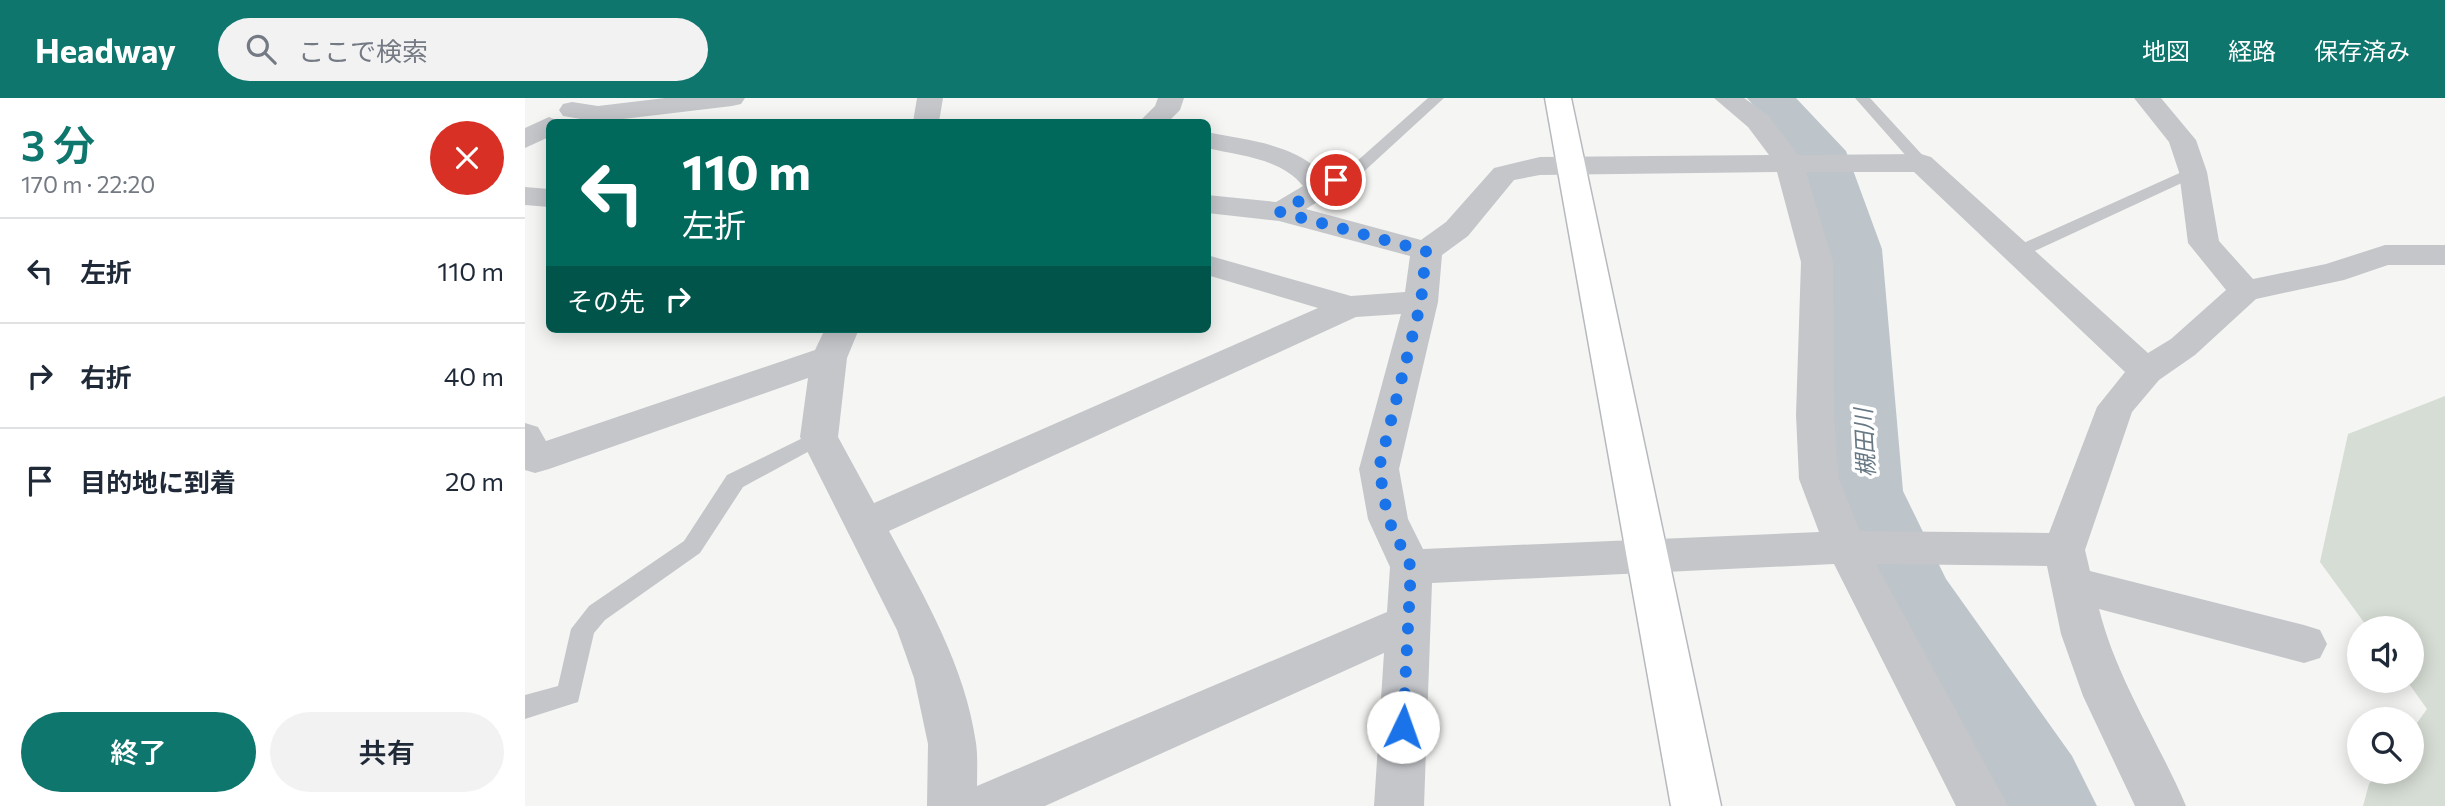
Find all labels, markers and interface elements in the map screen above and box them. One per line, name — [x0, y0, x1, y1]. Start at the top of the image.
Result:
search box — [218, 18, 708, 81]
text: Headway — [35, 29, 176, 70]
icon: search — [242, 30, 280, 68]
text: ここで検索 — [298, 35, 428, 66]
text: 地図 — [2142, 36, 2190, 65]
text: 経路 — [2228, 36, 2276, 65]
text: 保存済み — [2314, 36, 2410, 65]
text: 3 分 — [21, 118, 95, 170]
button: close — [430, 121, 504, 195]
text: 110 m — [682, 140, 811, 200]
icon: left — [567, 147, 658, 238]
pin — [1306, 150, 1366, 210]
icon: arrive — [1317, 161, 1355, 199]
text: 170 m · 22:20 — [21, 170, 155, 198]
text: 左折 — [682, 204, 746, 244]
icon: left — [21, 252, 59, 290]
text: 110 m — [437, 255, 504, 286]
text: 左折 — [80, 256, 132, 287]
icon: right — [659, 280, 697, 318]
text: その先 — [567, 285, 645, 316]
icon: right — [21, 357, 59, 395]
text: 40 m — [444, 360, 504, 391]
text: 右折 — [80, 361, 132, 392]
water label: 槻田川 — [1848, 405, 1880, 478]
icon: arrive — [21, 462, 59, 500]
text: 20 m — [445, 465, 504, 496]
text: 目的地に到着 — [80, 466, 236, 497]
map controls — [2347, 616, 2424, 784]
button: sound — [2347, 616, 2424, 693]
position arrow — [1366, 690, 1440, 764]
button: search — [2347, 707, 2424, 784]
button: 終了 — [21, 712, 256, 792]
button: 共有 — [270, 712, 504, 792]

